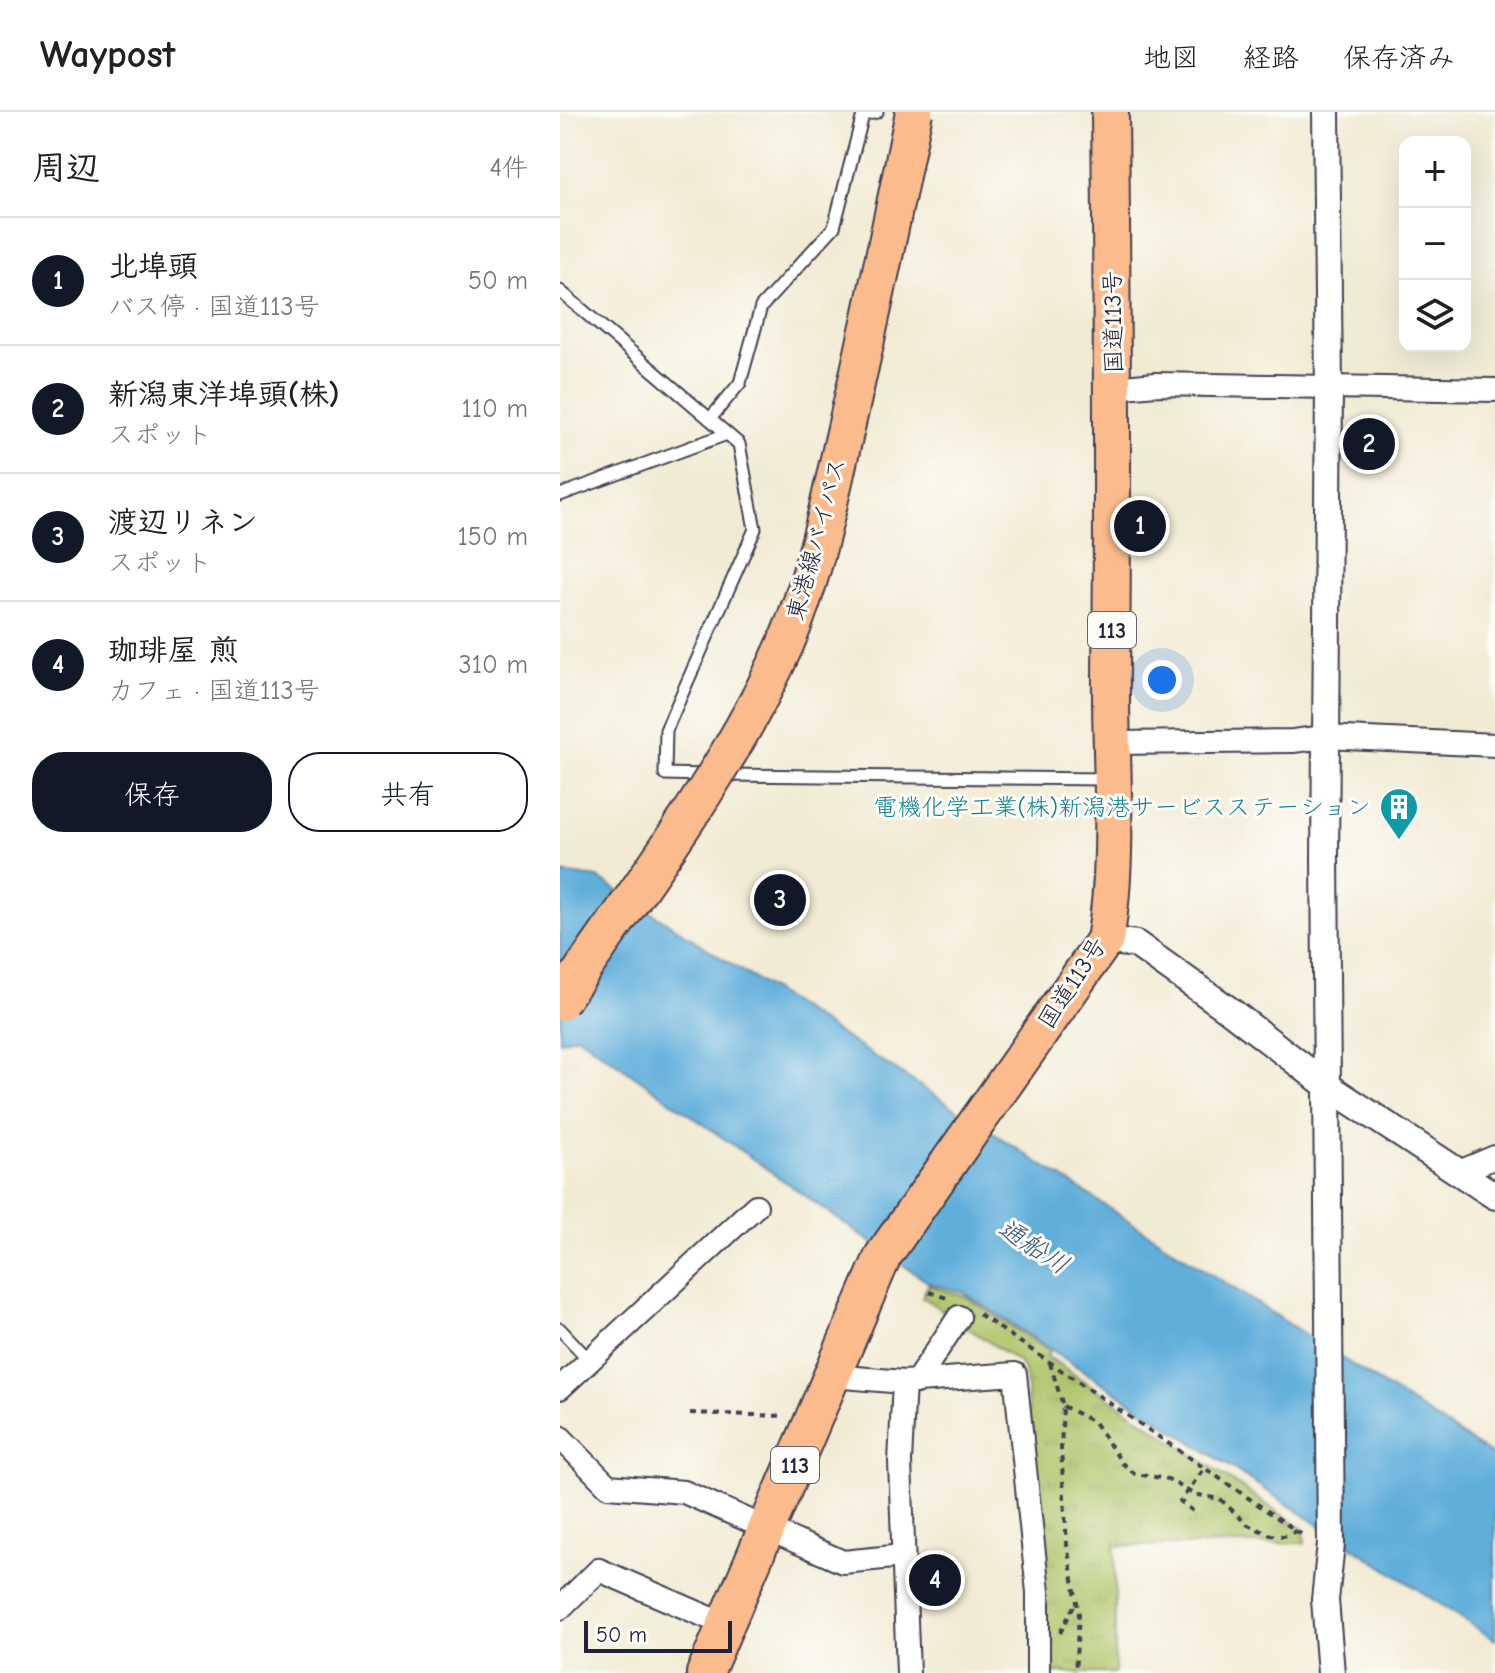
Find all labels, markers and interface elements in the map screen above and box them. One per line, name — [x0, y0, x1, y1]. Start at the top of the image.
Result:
text: Waypost — [40, 33, 175, 77]
text: 地図 — [1143, 42, 1199, 74]
text: 経路 — [1243, 42, 1299, 74]
text: 保存済み — [1343, 42, 1455, 74]
map controls — [1399, 136, 1471, 352]
button: + — [1399, 136, 1471, 208]
text: 周辺 — [32, 148, 100, 188]
text: 4件 — [489, 153, 528, 183]
button: − — [1399, 208, 1471, 280]
text: 北埠頭 — [108, 249, 198, 284]
text: 1 — [53, 266, 63, 296]
text: 50 m — [468, 266, 528, 296]
street label: 国道113号 — [1098, 270, 1128, 374]
button: layers — [1399, 280, 1471, 352]
text: バス停 · 国道113号 — [108, 292, 320, 322]
text: 新潟東洋埠頭(株) — [108, 377, 339, 412]
text: 2 — [52, 394, 64, 424]
text: 110 m — [461, 394, 528, 424]
pin: 2 — [1343, 414, 1395, 474]
text: スポット — [108, 420, 212, 450]
street label: 東港線バイパス — [781, 454, 851, 624]
pin: 1 — [1114, 496, 1166, 556]
text: 渡辺リネン — [108, 505, 258, 540]
text: 3 — [52, 522, 64, 552]
text: 150 m — [458, 522, 528, 552]
text: スポット — [108, 548, 212, 578]
road number: 113 — [1088, 612, 1136, 648]
text: 珈琲屋 煎 — [108, 633, 239, 668]
text: 4 — [52, 650, 64, 680]
text: 310 m — [459, 650, 528, 680]
your location — [1142, 660, 1182, 700]
text: カフェ · 国道113号 — [108, 676, 320, 706]
button: 保存 — [32, 752, 272, 832]
button: 共有 — [288, 752, 528, 832]
building icon: 電機化学工業(株)新潟港サービスステーション — [1378, 786, 1420, 841]
place label: 電機化学工業(株)新潟港サービスステーション — [873, 793, 1371, 821]
pin: 3 — [754, 870, 806, 930]
street label: 国道113号 — [1032, 932, 1112, 1034]
water label: 通船川 — [993, 1213, 1074, 1281]
road number: 113 — [771, 1447, 819, 1483]
pin: 4 — [909, 1550, 961, 1610]
scale bar — [584, 1617, 732, 1653]
text: 50 m — [596, 1622, 647, 1648]

